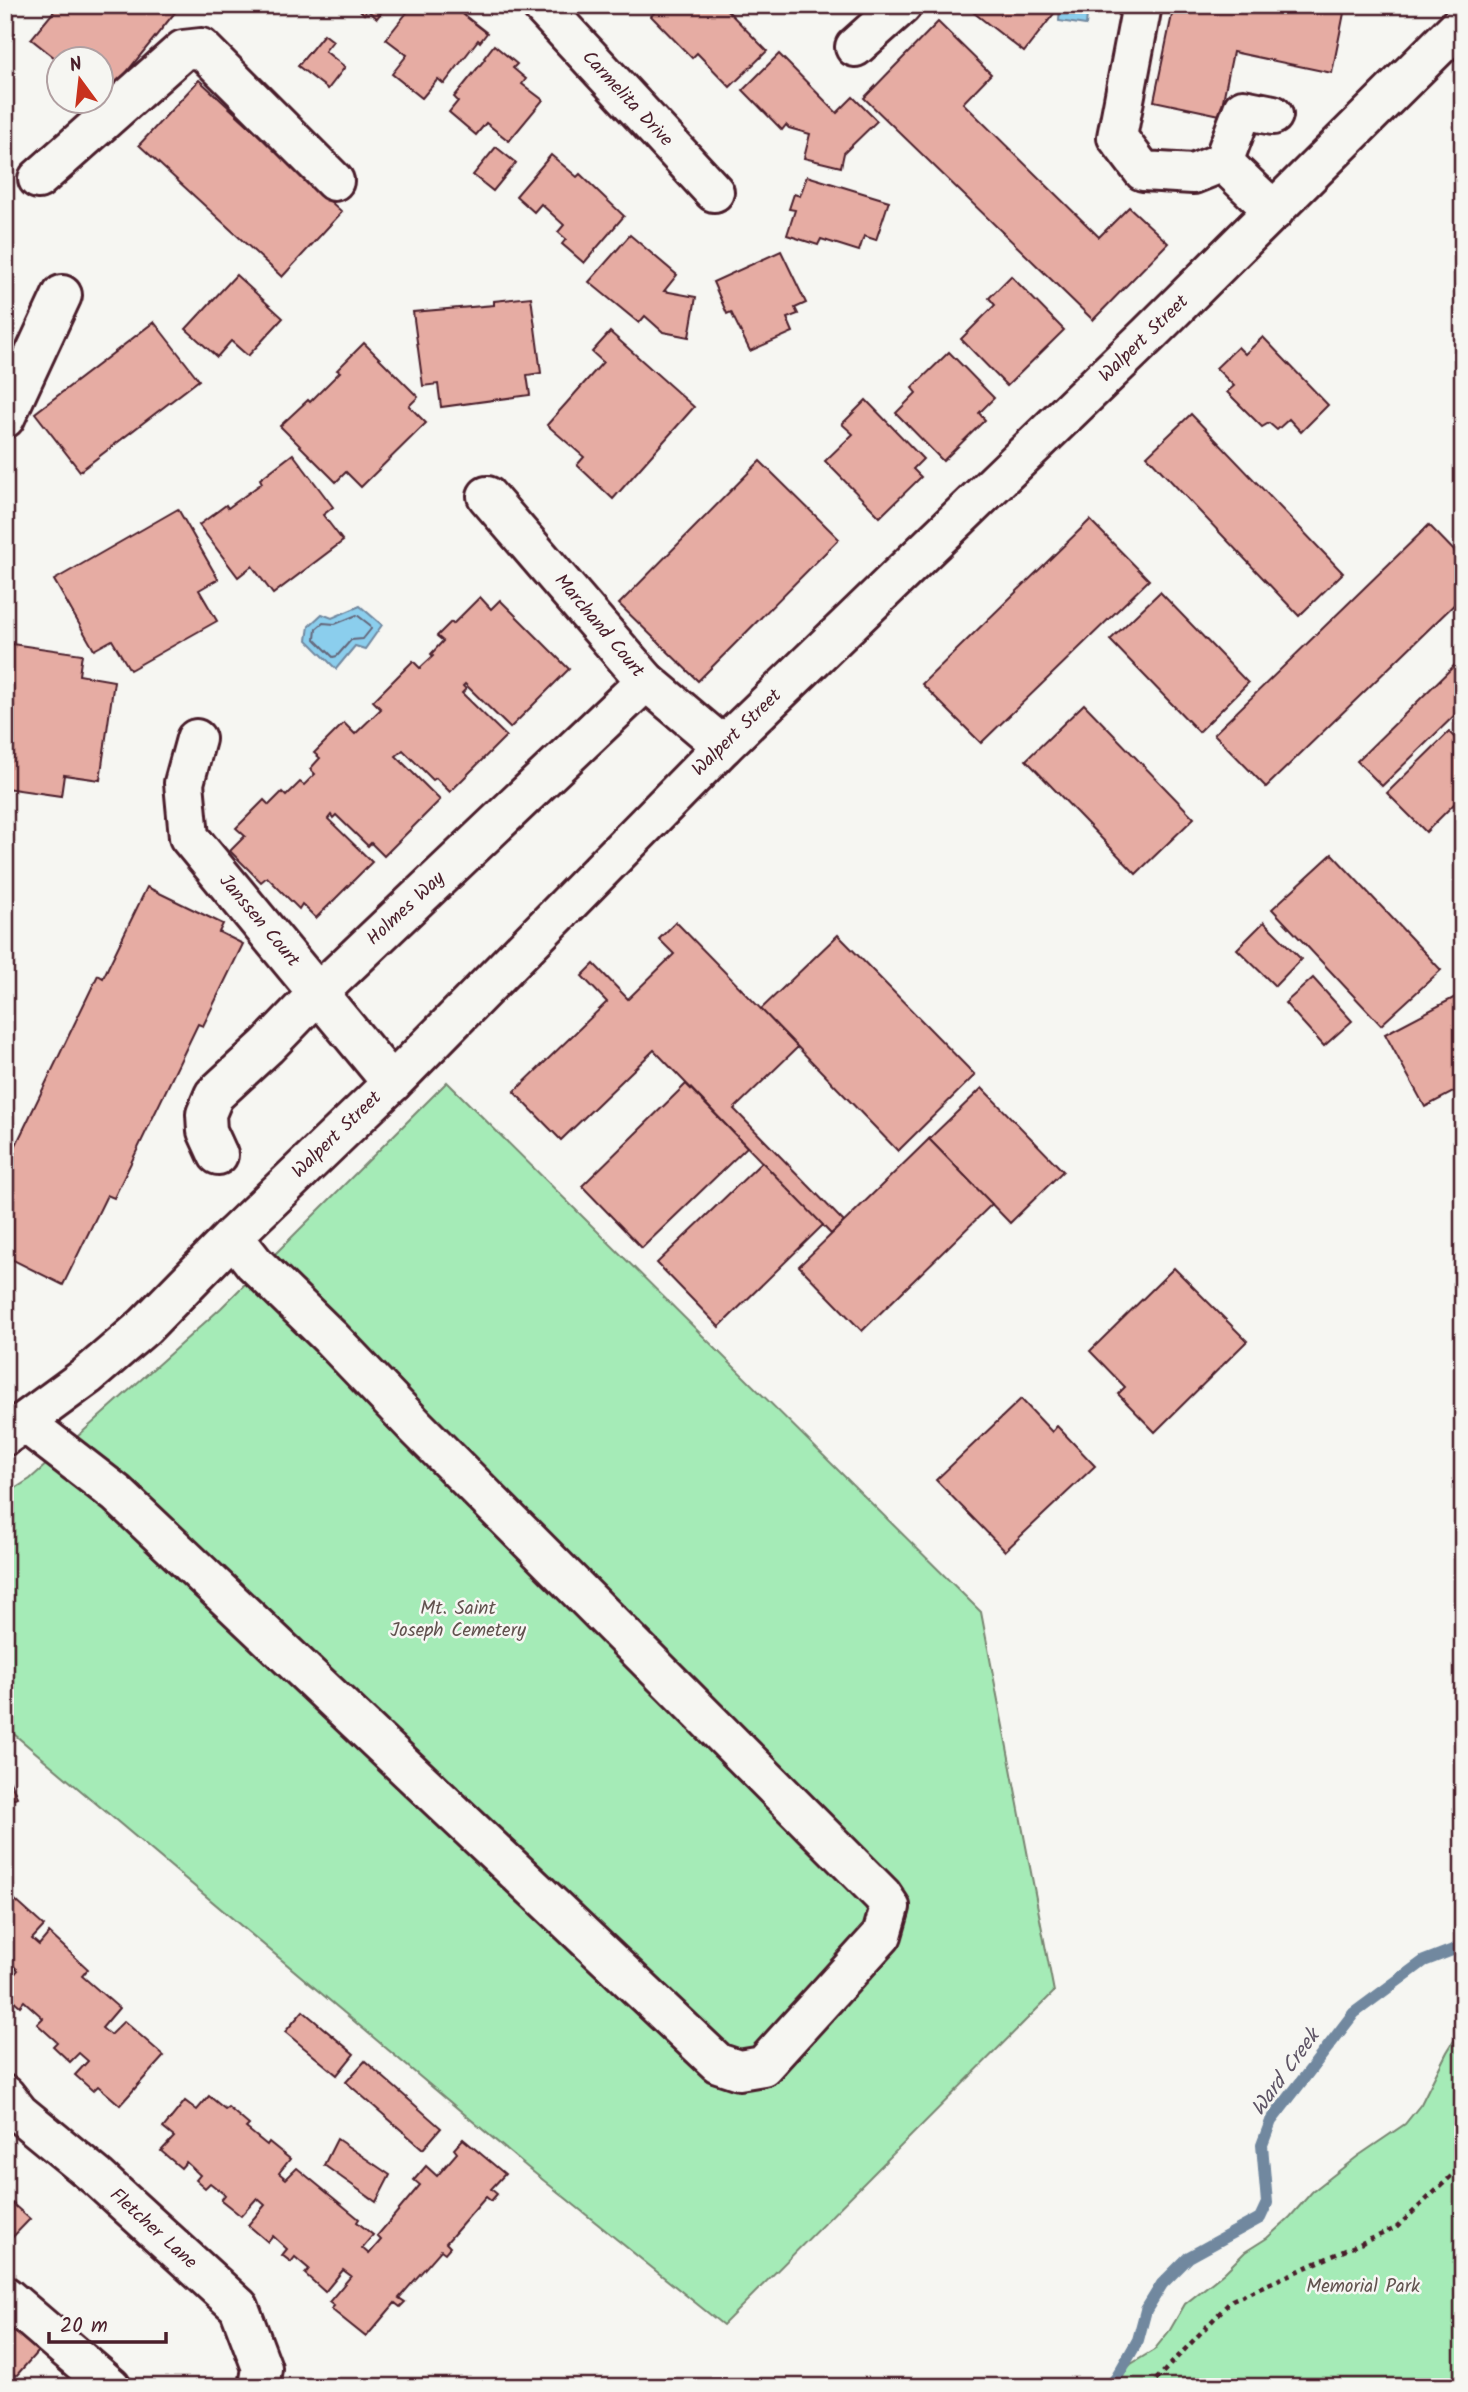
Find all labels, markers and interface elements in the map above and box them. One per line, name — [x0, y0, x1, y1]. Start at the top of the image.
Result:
street label: Carmelita Drive — [574, 44, 680, 155]
north arrow — [46, 46, 116, 116]
text: N — [66, 49, 86, 82]
street label: Walpert Street — [1092, 288, 1196, 390]
street label: Marchand Court — [546, 567, 652, 685]
street label: Walpert Street — [685, 682, 789, 784]
street label: Holmes Way — [360, 864, 453, 953]
street label: Janssen Court — [211, 868, 307, 974]
street label: Walpert Street — [285, 1084, 389, 1186]
park label: Mt. Saint Joseph Cemetery — [390, 1594, 527, 1646]
water label: Ward Creek — [1243, 2020, 1331, 2123]
street label: Fletcher Lane — [102, 2181, 204, 2277]
park label: Memorial Park — [1306, 2272, 1420, 2302]
scale bar — [49, 2301, 166, 2345]
text: 20 m — [60, 2310, 108, 2343]

